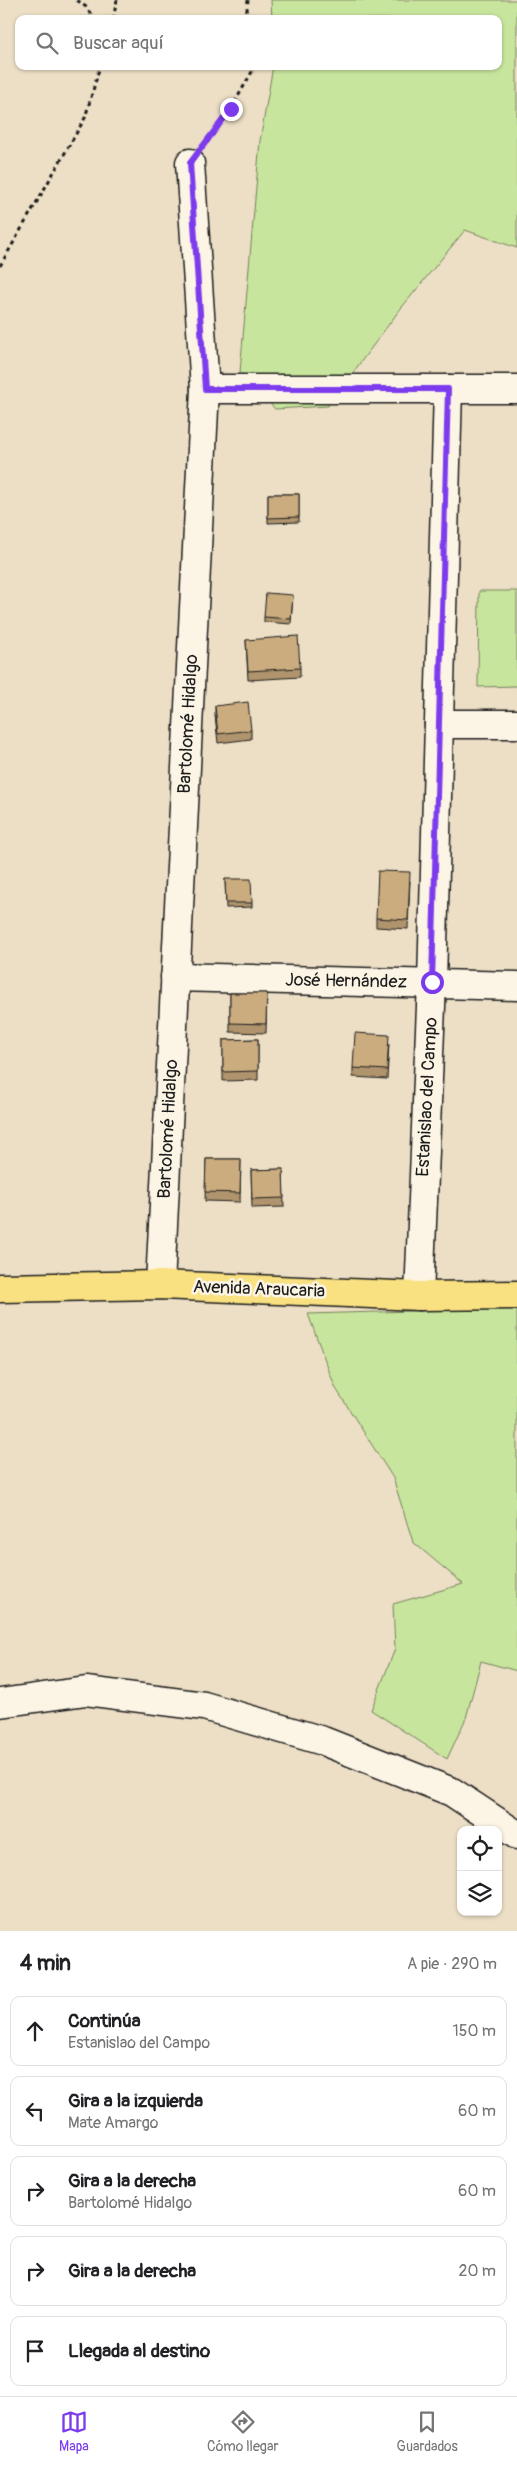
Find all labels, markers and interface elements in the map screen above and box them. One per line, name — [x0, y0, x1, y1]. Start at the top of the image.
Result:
search box — [15, 15, 502, 70]
icon: search — [33, 29, 61, 57]
text: Buscar aquí — [73, 31, 164, 55]
route end — [220, 98, 243, 121]
street label: Bartolomé Hidalgo — [173, 653, 203, 794]
street label: José Hernández — [285, 968, 407, 994]
route start — [421, 971, 444, 994]
street label: Estanislao del Campo — [411, 1016, 443, 1177]
street label: Bartolomé Hidalgo — [153, 1058, 183, 1199]
street label: Avenida Araucaria — [192, 1275, 326, 1303]
map controls — [457, 1826, 502, 1916]
button: locate — [457, 1826, 502, 1871]
button: layers — [457, 1871, 502, 1916]
text: 4 min — [20, 1950, 71, 1977]
text: A pie · 290 m — [407, 1954, 497, 1974]
text: Continúa — [68, 2009, 141, 2033]
icon: ahead — [21, 2017, 49, 2045]
text: 150 m — [452, 2021, 496, 2041]
text: Estanislao del Campo — [68, 2033, 210, 2053]
text: Gira a la izquierda — [68, 2089, 203, 2113]
icon: left — [21, 2097, 49, 2125]
text: 60 m — [458, 2101, 496, 2121]
text: Mate Amargo — [68, 2113, 158, 2133]
text: Gira a la derecha — [68, 2169, 196, 2193]
icon: right — [21, 2177, 49, 2205]
text: 60 m — [458, 2181, 496, 2201]
text: Bartolomé Hidalgo — [68, 2193, 192, 2213]
icon: right — [21, 2257, 49, 2285]
text: Gira a la derecha — [68, 2259, 196, 2283]
text: 20 m — [458, 2261, 496, 2281]
icon: arrive — [21, 2337, 49, 2365]
text: Llegada al destino — [68, 2339, 210, 2363]
tab: Mapa — [59, 2408, 89, 2455]
tab: Cómo llegar — [207, 2408, 278, 2455]
tab: Guardados — [397, 2408, 458, 2455]

